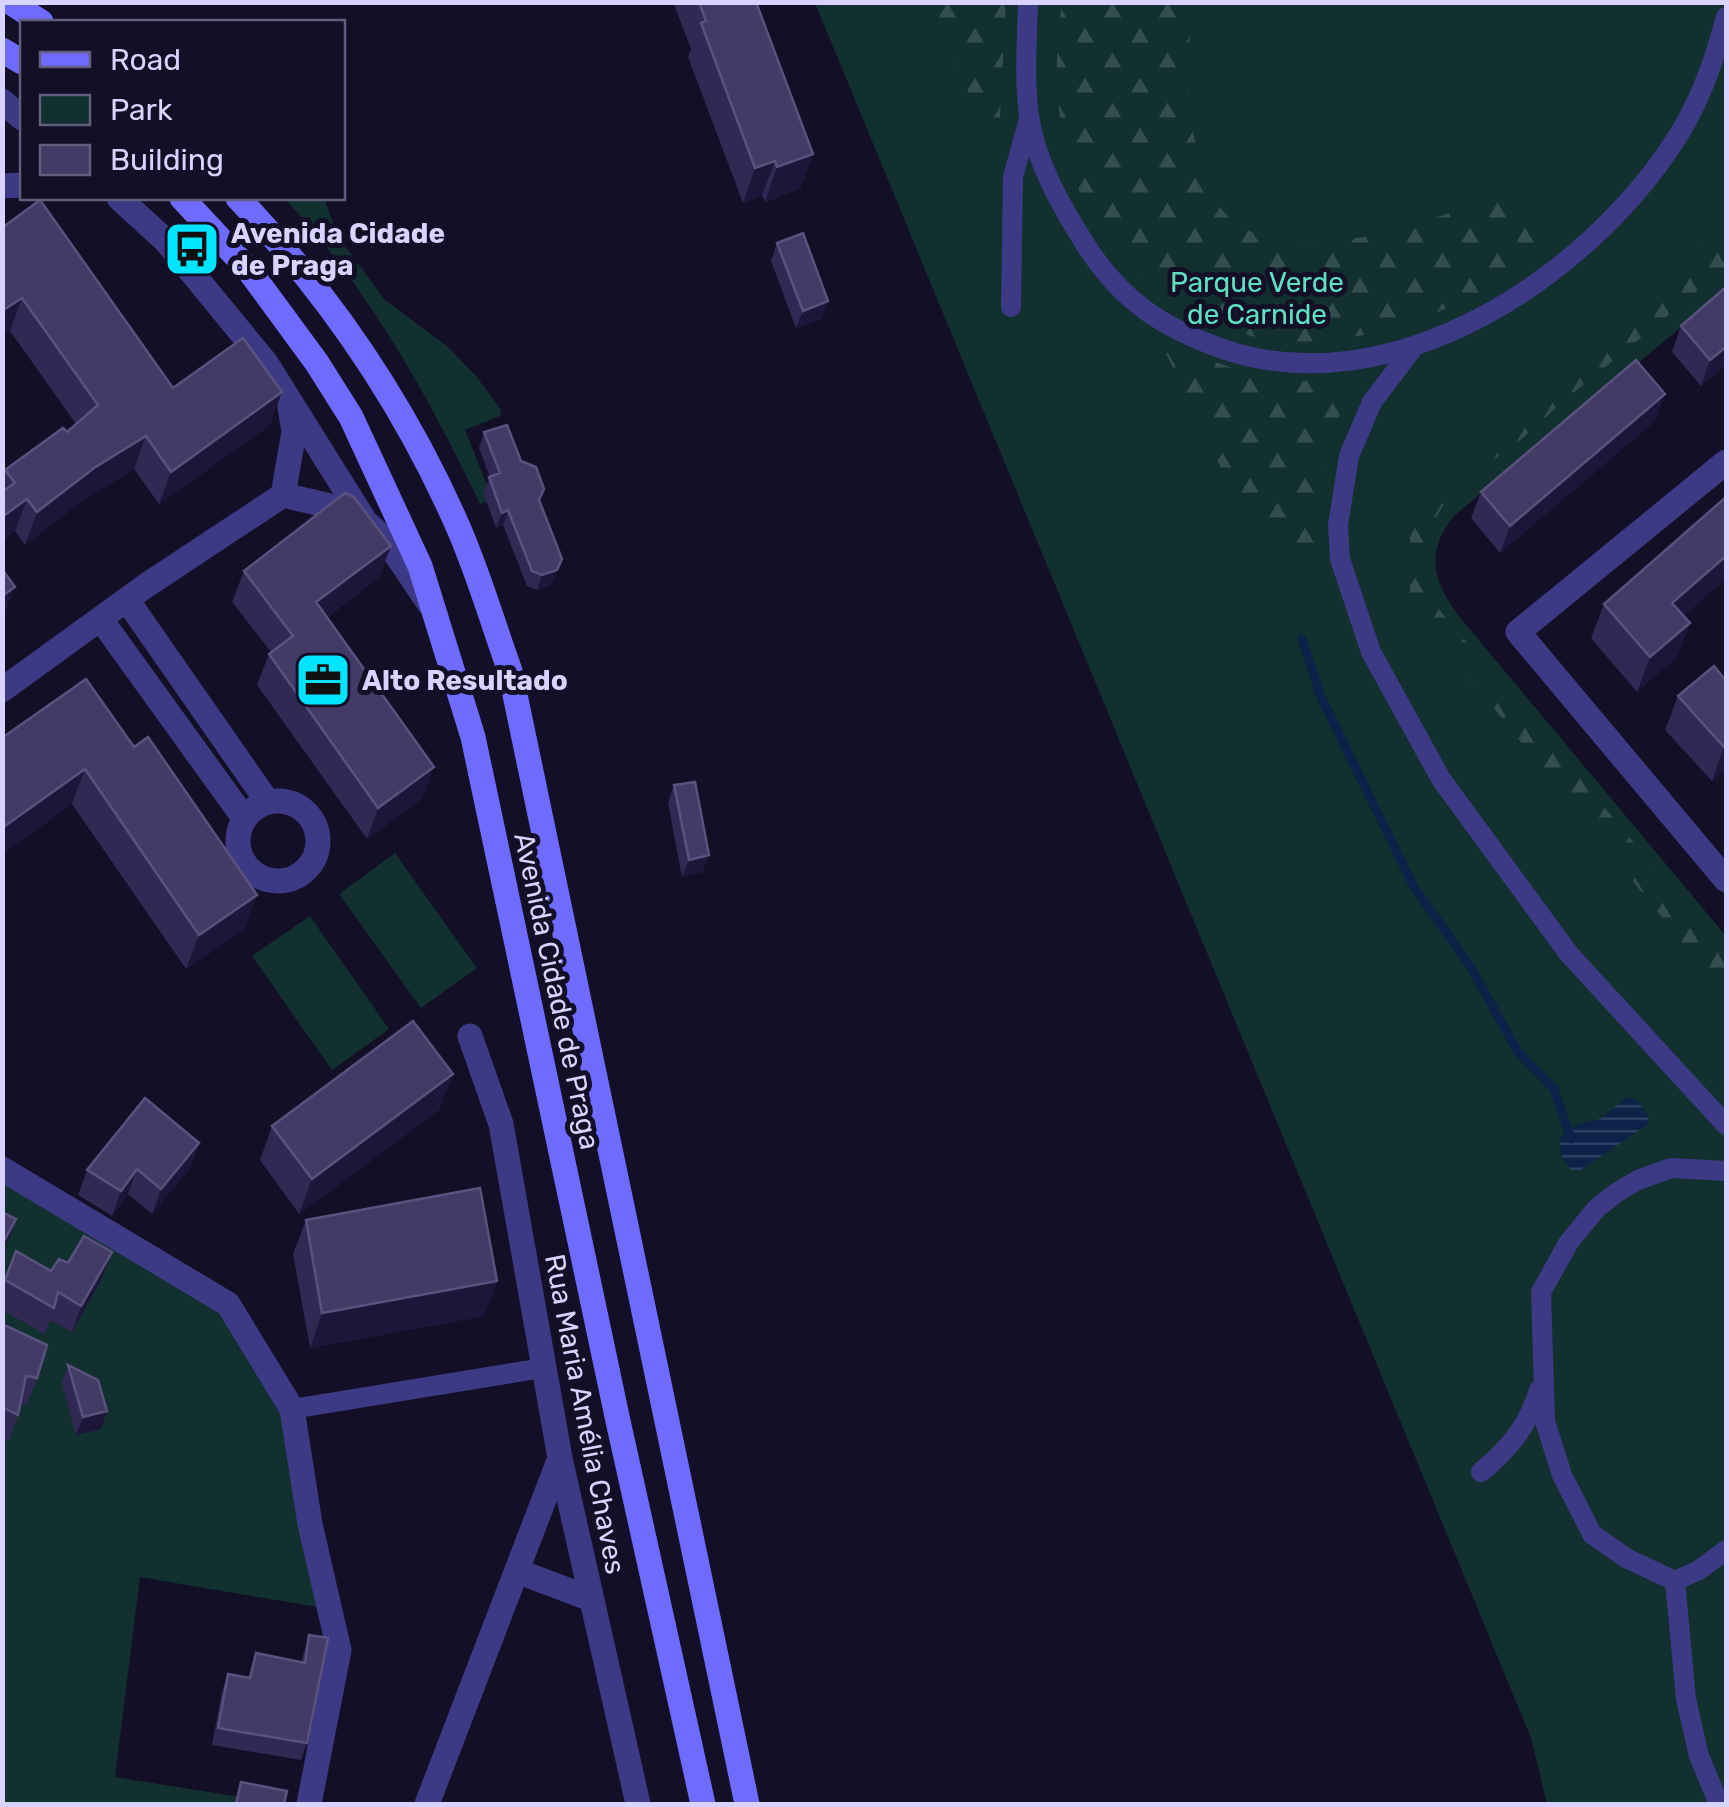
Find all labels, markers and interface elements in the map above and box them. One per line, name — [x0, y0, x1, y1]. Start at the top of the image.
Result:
legend — [20, 20, 345, 200]
text: Road — [110, 42, 181, 78]
text: Park — [110, 92, 173, 128]
text: Building — [110, 142, 224, 178]
place label: Avenida Cidade de Praga — [231, 217, 445, 282]
bus stop icon: Avenida Cidade de Praga — [162, 219, 222, 279]
park label: Parque Verde de Carnide — [1170, 266, 1344, 331]
office icon: Alto Resultado — [293, 650, 353, 710]
place label: Alto Resultado — [362, 664, 568, 697]
street label: Avenida Cidade de Praga — [507, 829, 607, 1153]
street label: Rua Maria Amélia Chaves — [538, 1251, 632, 1577]

